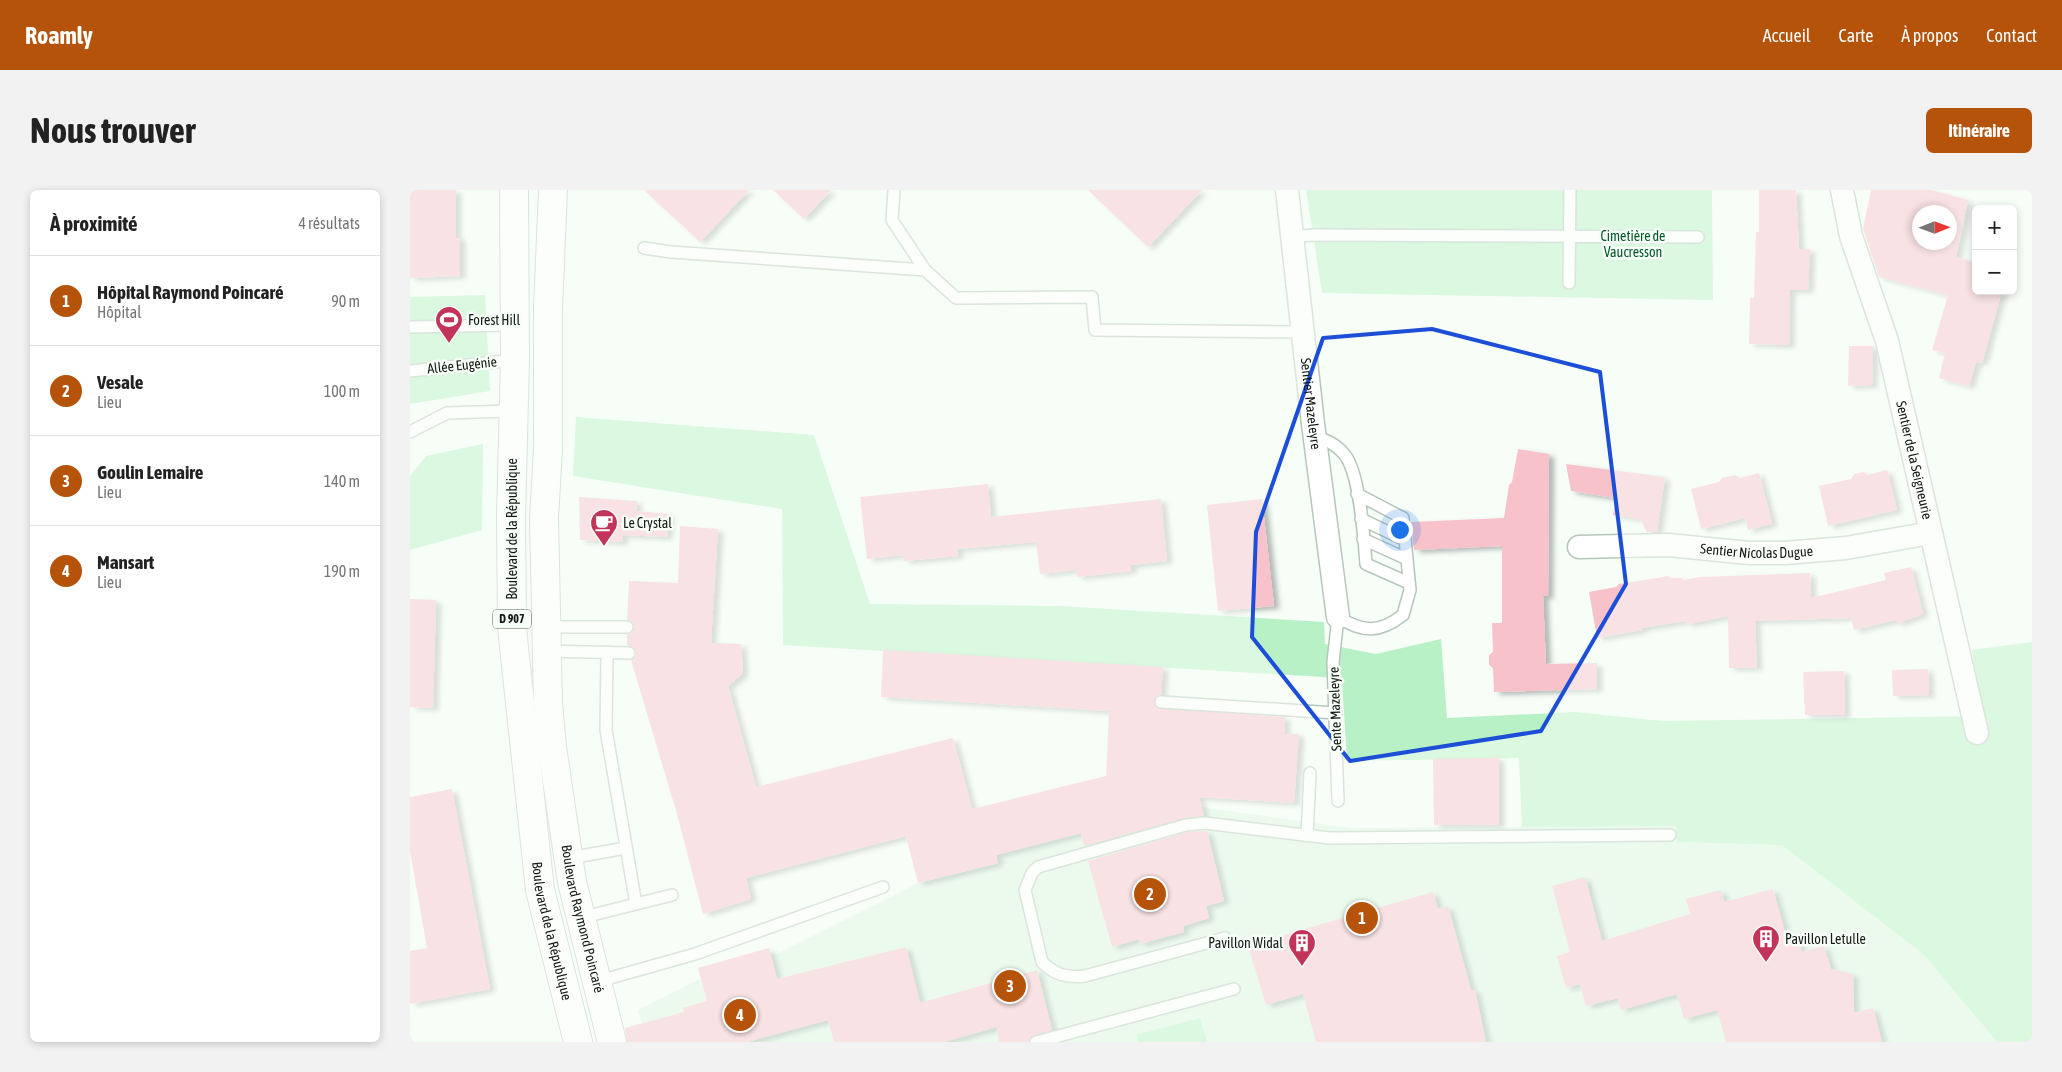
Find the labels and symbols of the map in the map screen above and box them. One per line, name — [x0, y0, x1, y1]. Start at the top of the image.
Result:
north arrow — [1912, 205, 1957, 250]
park label: Cimetière de Vaucresson — [1601, 228, 1665, 260]
sports icon: Forest Hill — [434, 305, 464, 344]
place label: Forest Hill — [468, 312, 520, 328]
street label: Allée Eugénie — [426, 353, 498, 377]
street label: Sentier Mazeleyre — [1298, 357, 1324, 450]
street label: Sentier de la Seigneurie — [1893, 399, 1936, 521]
street label: Boulevard de la République — [504, 458, 520, 600]
cafe icon: Le Crystal — [589, 508, 619, 547]
place label: Le Crystal — [623, 515, 672, 531]
your location — [1387, 517, 1413, 543]
street label: Sentier Nicolas Dugue — [1700, 540, 1814, 561]
road number: D 907 — [493, 609, 531, 628]
street label: Sente Mazeleyre — [1326, 667, 1344, 751]
street label: Boulevard Raymond Poincaré — [559, 844, 607, 994]
street label: Boulevard de la République — [529, 861, 575, 1002]
pin: 2 — [1134, 875, 1166, 913]
pin: 1 — [1346, 899, 1378, 937]
building icon: Pavillon Letulle — [1751, 924, 1781, 963]
building icon: Pavillon Widal — [1287, 928, 1317, 967]
place label: Pavillon Letulle — [1785, 931, 1866, 947]
place label: Pavillon Widal — [1208, 935, 1283, 951]
pin: 3 — [994, 967, 1026, 1005]
pin: 4 — [724, 996, 756, 1034]

